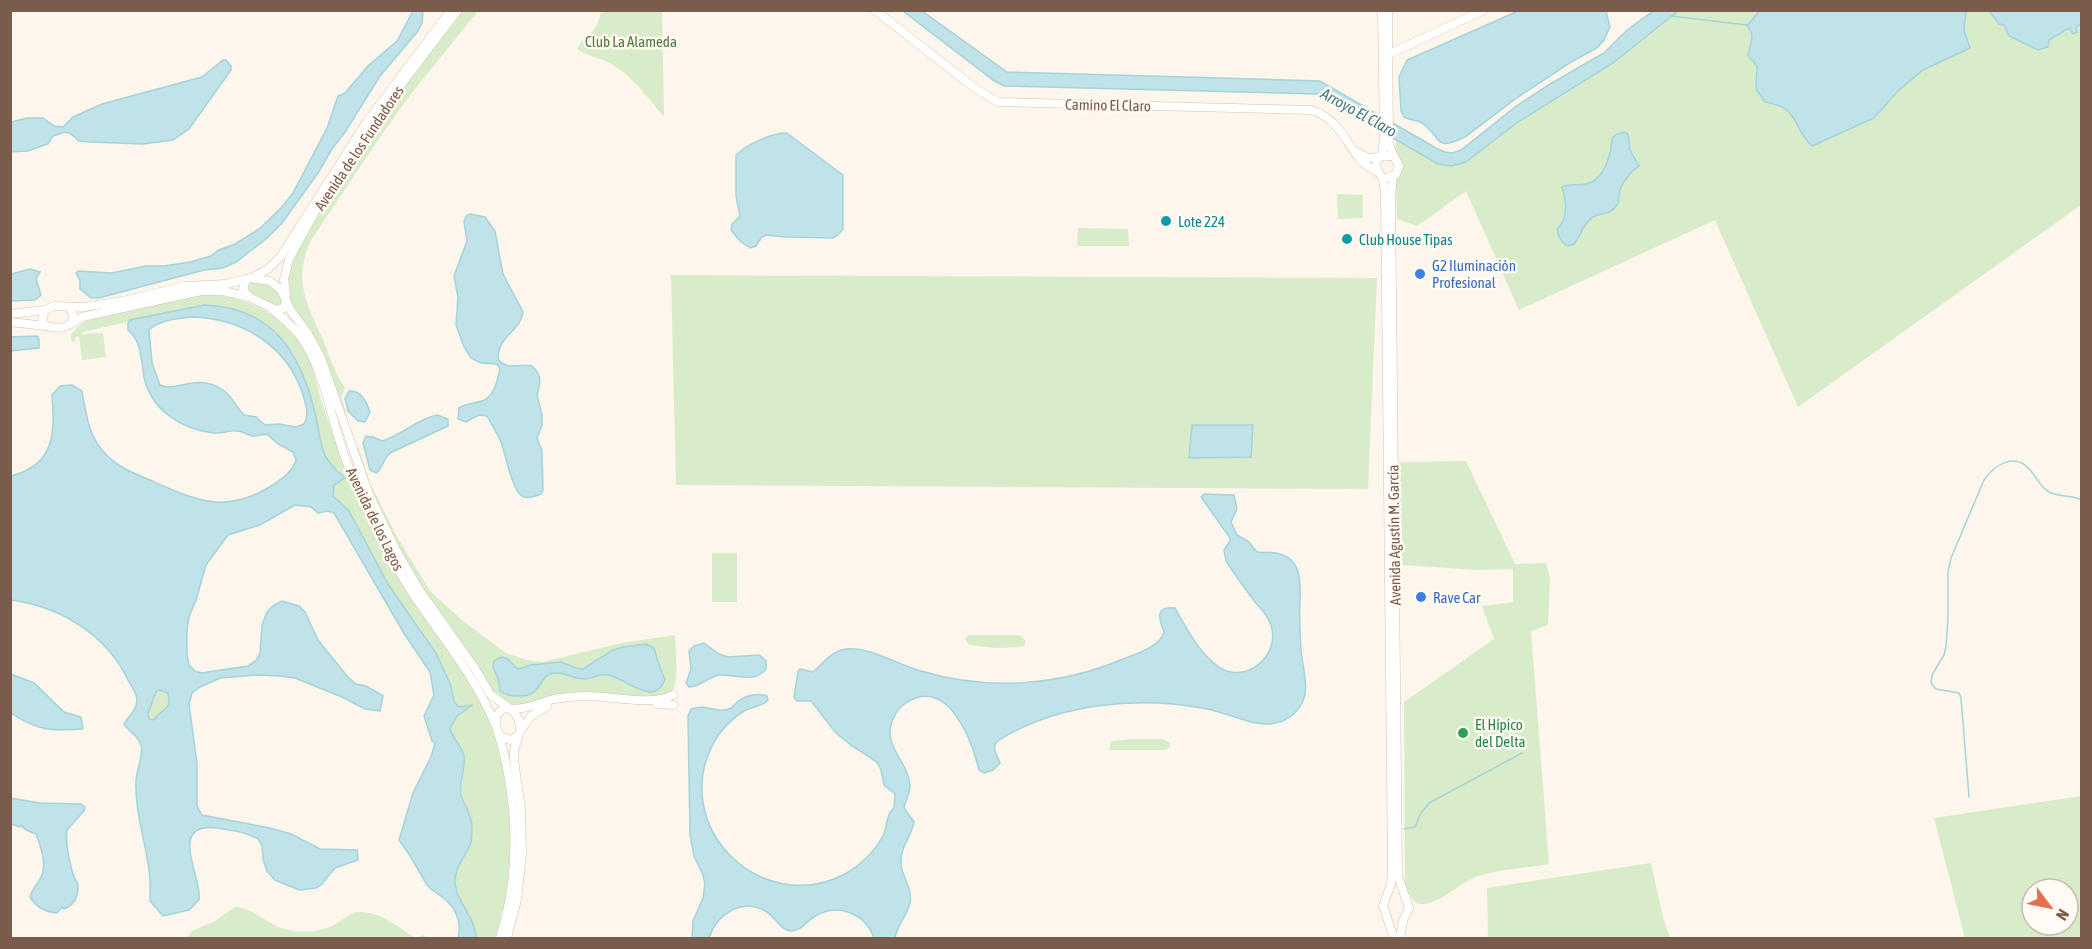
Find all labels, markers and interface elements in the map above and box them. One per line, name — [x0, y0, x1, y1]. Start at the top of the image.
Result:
park label: Club La Alameda — [585, 33, 677, 50]
street label: Avenida de los Fundadores — [311, 83, 407, 213]
water label: Arroyo El Claro — [1317, 83, 1400, 141]
street label: Camino El Claro — [1065, 96, 1151, 114]
place label: Lote 224 — [1178, 213, 1225, 230]
marker: Lote 224 — [1159, 214, 1173, 228]
place label: Club House Tipas — [1359, 231, 1452, 248]
marker: Club House Tipas — [1340, 232, 1354, 246]
place label: G2 Iluminación Profesional — [1432, 257, 1516, 291]
marker: G2 Iluminación Profesional — [1413, 267, 1427, 281]
street label: Avenida de los Lagos — [343, 465, 407, 573]
street label: Avenida Agustín M. García — [1384, 465, 1404, 605]
place label: Rave Car — [1433, 589, 1481, 606]
marker: Rave Car — [1414, 590, 1428, 604]
place label: El Hípico del Delta — [1475, 716, 1525, 750]
marker: El Hípico del Delta — [1456, 726, 1470, 740]
north arrow — [2020, 877, 2080, 937]
text: N — [2053, 906, 2073, 924]

